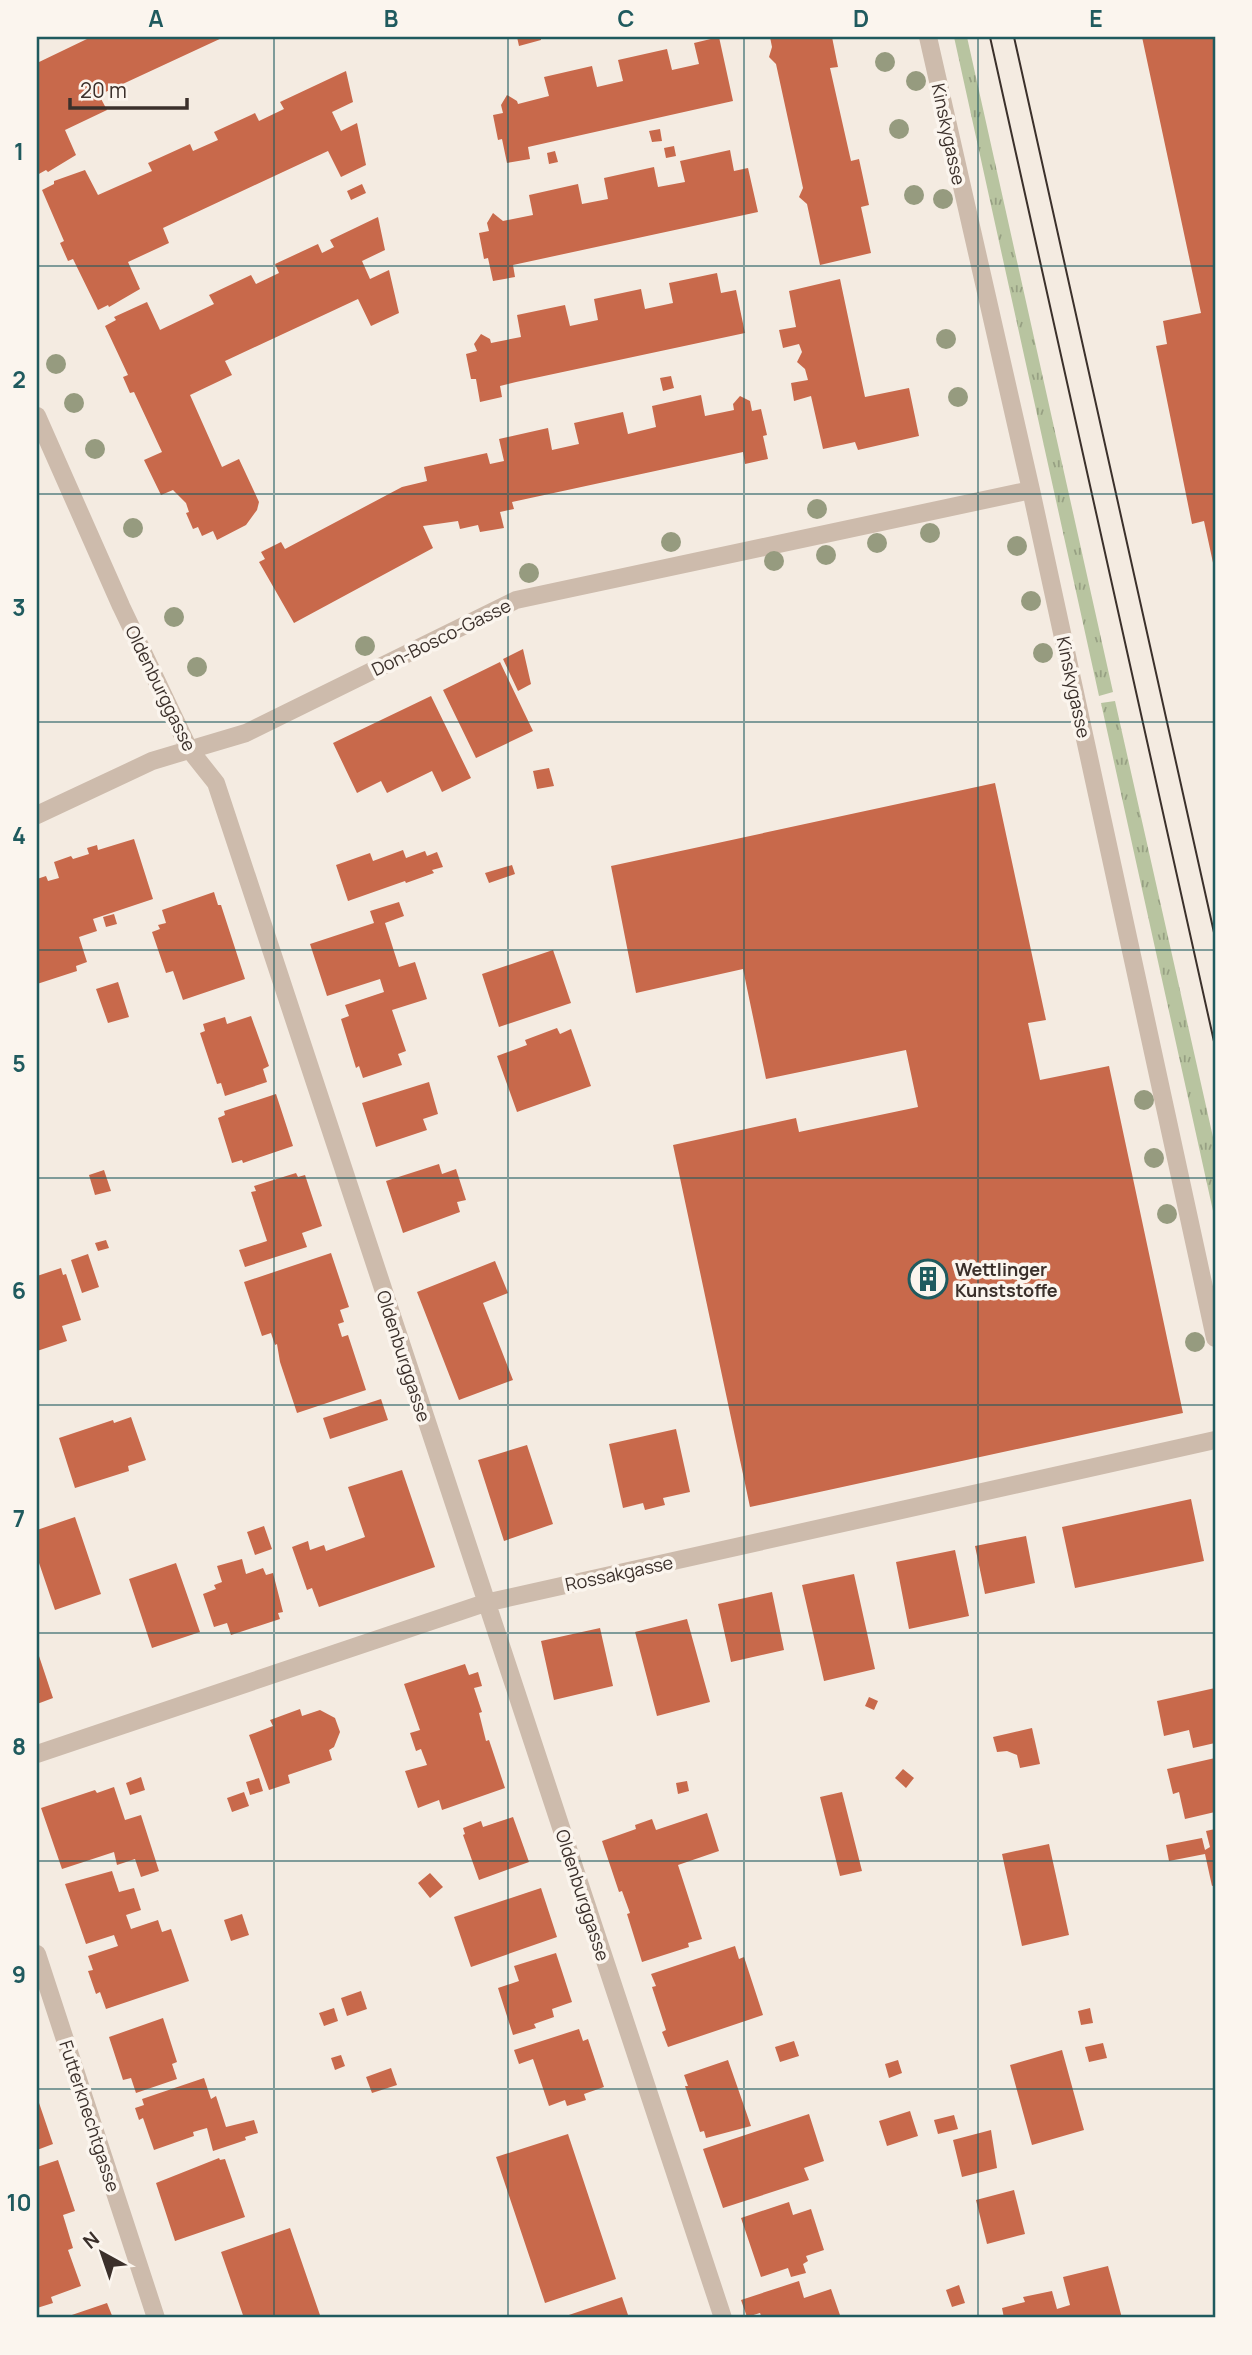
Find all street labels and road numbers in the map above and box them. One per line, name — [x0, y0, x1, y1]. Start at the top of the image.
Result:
street label: Kinskygasse — [927, 81, 971, 187]
street label: Don-Bosco-Gasse — [367, 593, 515, 681]
street label: Oldenburggasse — [120, 621, 202, 755]
street label: Kinskygasse — [1052, 634, 1096, 740]
street label: Oldenburggasse — [371, 1287, 437, 1425]
street label: Rossakgasse — [563, 1550, 675, 1596]
street label: Oldenburggasse — [550, 1826, 616, 1964]
street label: Futterknechtgasse — [54, 2037, 126, 2195]

